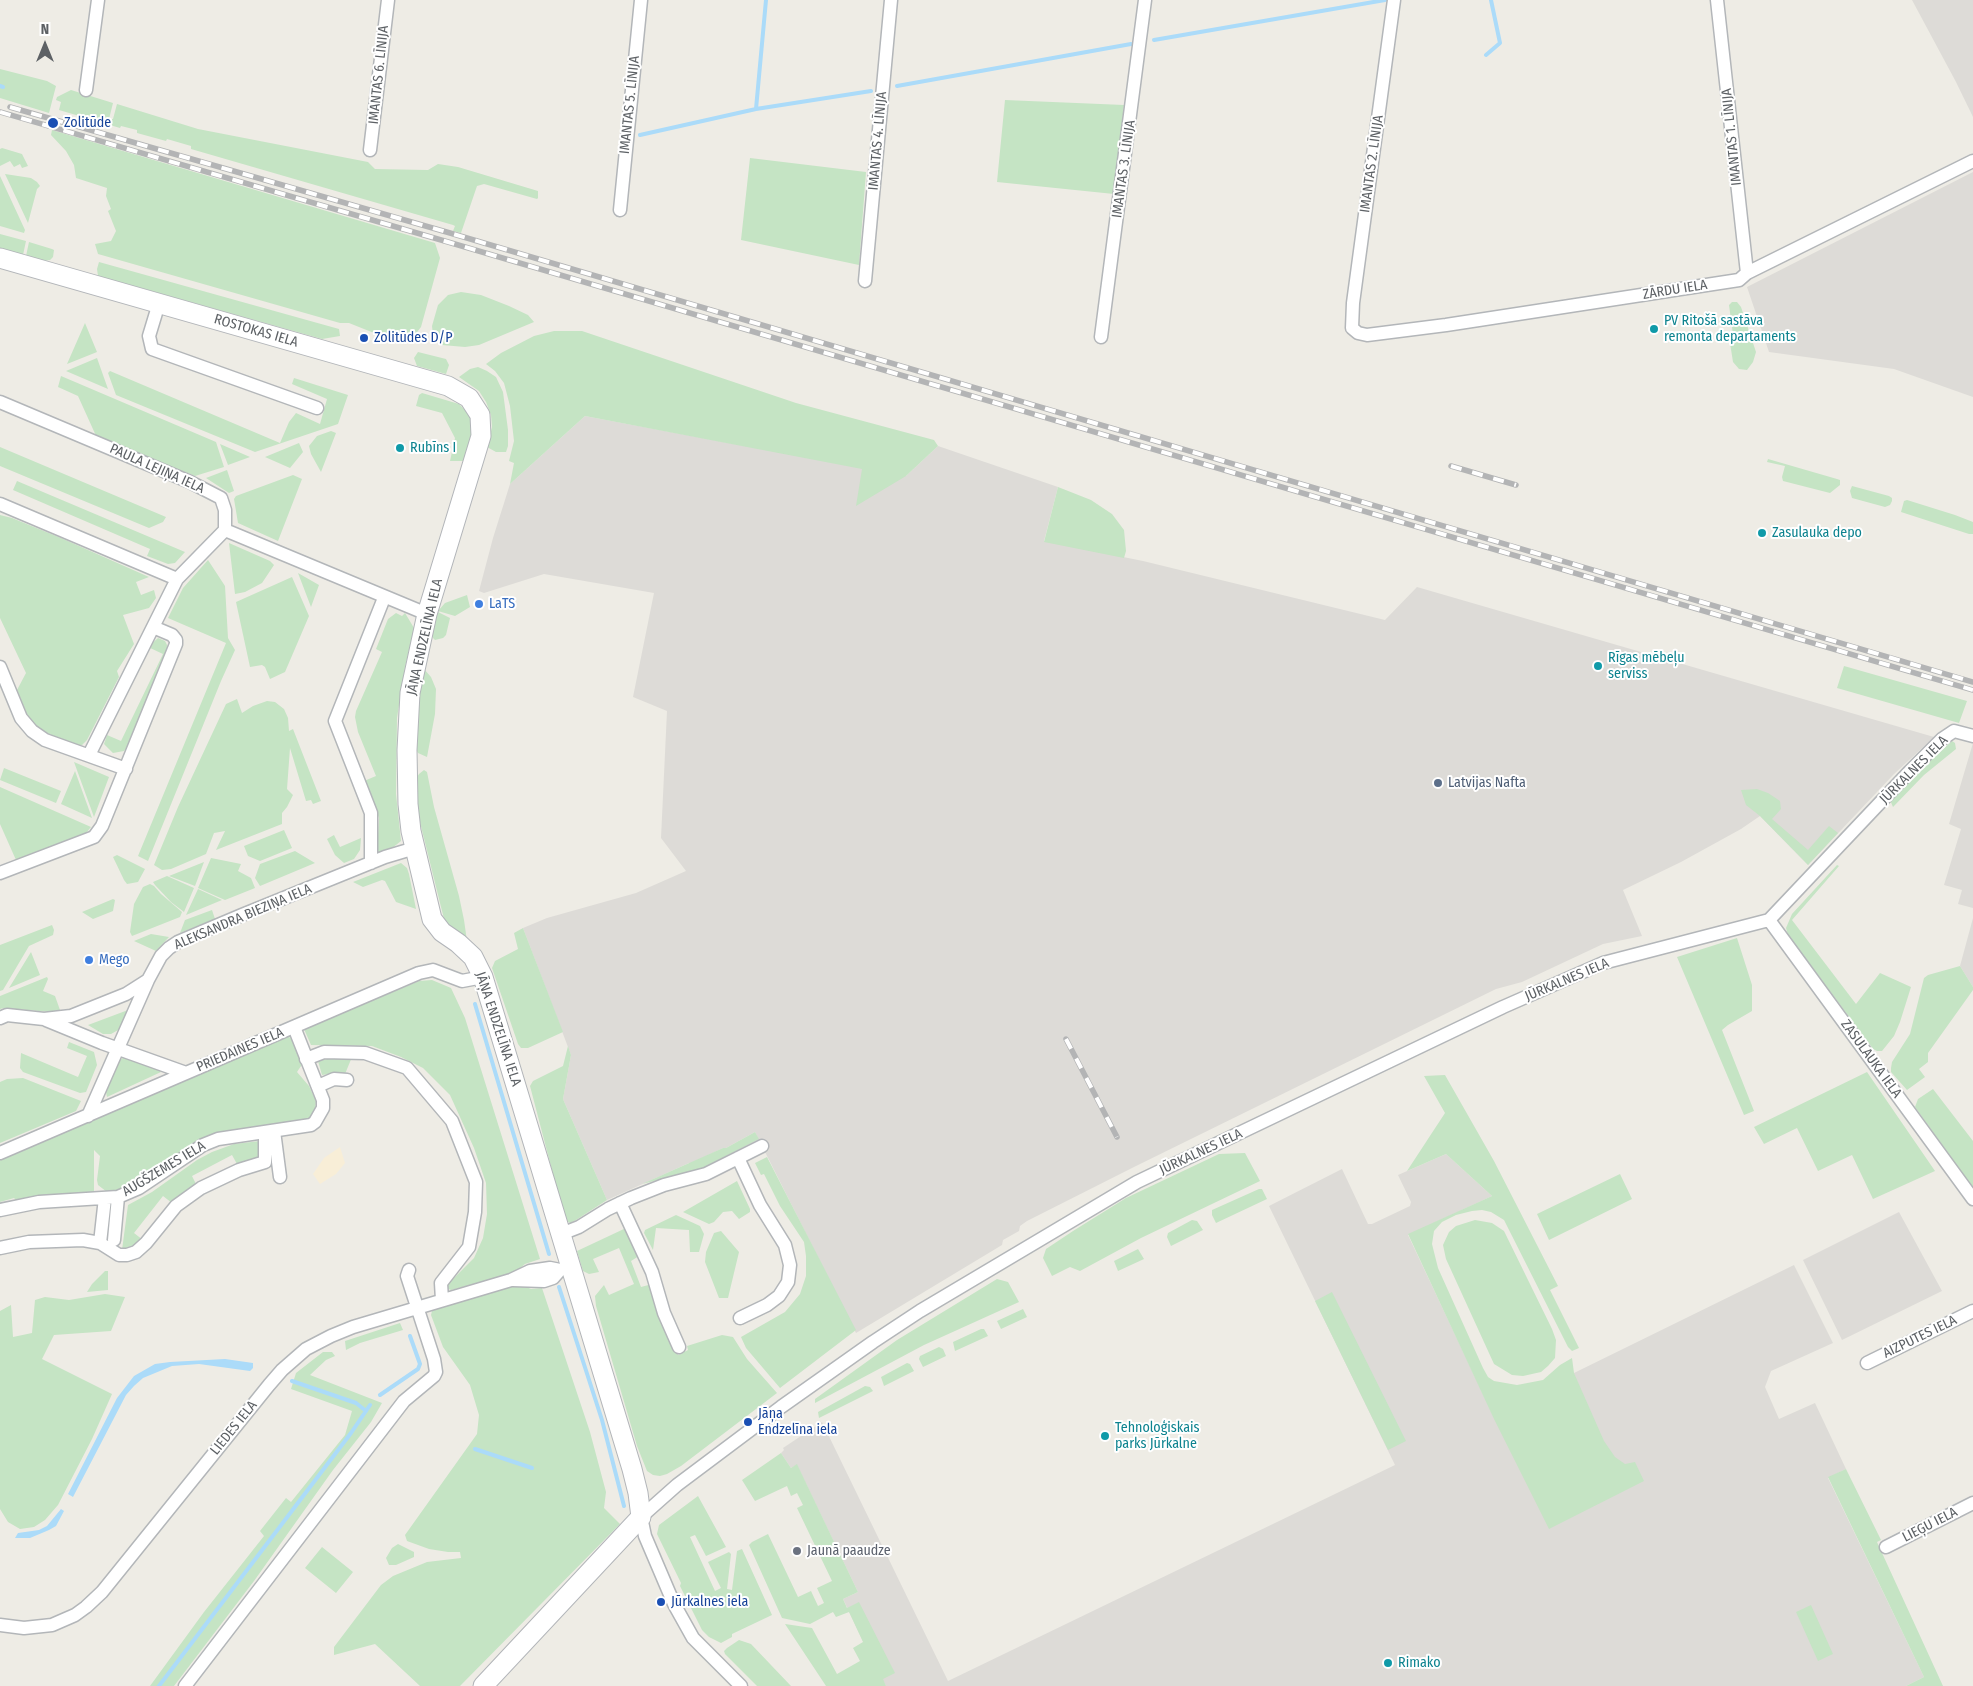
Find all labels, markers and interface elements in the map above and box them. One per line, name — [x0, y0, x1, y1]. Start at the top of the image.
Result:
north arrow — [20, 20, 70, 70]
text: N — [41, 21, 49, 38]
street label: IMANTAS 6. LĪNIJA — [365, 25, 393, 125]
street label: IMANTAS 5. LĪNIJA — [616, 55, 644, 155]
street label: IMANTAS 1. LĪNIJA — [1719, 87, 1745, 187]
street label: IMANTAS 4. LĪNIJA — [865, 91, 891, 191]
street label: IMANTAS 2. LĪNIJA — [1357, 114, 1387, 214]
place label: Zolitūde — [64, 115, 111, 131]
marker: Zolitūde — [46, 116, 60, 130]
street label: IMANTAS 3. LĪNIJA — [1109, 119, 1139, 219]
street label: ZĀRDU IELA — [1642, 277, 1708, 303]
street label: ROSTOKAS IELA — [212, 311, 300, 351]
place label: PV Ritošā sastāva remonta departaments — [1664, 313, 1796, 346]
marker: PV Ritošā sastāva remonta departaments — [1648, 323, 1660, 335]
place label: Zolitūdes D/P — [374, 330, 452, 346]
marker: Zolitūdes D/P — [358, 332, 370, 344]
place label: Rubīns I — [410, 440, 456, 456]
street label: PAULA LEJIŅA IELA — [107, 441, 207, 497]
marker: Rubīns I — [394, 442, 406, 454]
place label: Zasulauka depo — [1772, 525, 1862, 541]
marker: Zasulauka depo — [1756, 527, 1768, 539]
street label: JĀŅA ENDZELĪNA IELA — [403, 577, 447, 697]
place label: LaTS — [489, 596, 515, 612]
marker: LaTS — [473, 598, 485, 610]
place label: Rīgas mēbeļu serviss — [1608, 650, 1685, 682]
marker: Rīgas mēbeļu serviss — [1592, 660, 1604, 672]
street label: JŪRKALNES IELA — [1876, 732, 1952, 808]
place label: Latvijas Nafta — [1448, 775, 1526, 791]
marker: Latvijas Nafta — [1432, 777, 1444, 789]
street label: ALEKSANDRA BIEZIŅA IELA — [172, 880, 314, 954]
place label: Mego — [99, 952, 130, 968]
marker: Mego — [83, 954, 95, 966]
street label: JŪRKALNES IELA — [1522, 955, 1612, 1005]
street label: JĀŅA ENDZELĪNA IELA — [472, 970, 524, 1088]
street label: ZASULAUKA IELA — [1837, 1017, 1905, 1101]
street label: PRIEDAINES IELA — [194, 1024, 286, 1076]
street label: JŪRKALNES IELA — [1157, 1125, 1245, 1179]
street label: AUGŠZEMES IELA — [119, 1138, 209, 1200]
street label: AIZPUTES IELA — [1880, 1312, 1960, 1362]
street label: LIEDES IELA — [207, 1397, 261, 1459]
place label: Jāņa Endzelīna iela — [758, 1406, 837, 1438]
marker: Jāņa Endzelīna iela — [742, 1416, 754, 1428]
place label: Tehnoloģiskais parks Jūrkalne — [1115, 1420, 1200, 1452]
marker: Tehnoloģiskais parks Jūrkalne — [1099, 1430, 1111, 1442]
street label: LIEĢU IELA — [1900, 1504, 1960, 1546]
place label: Jaunā paaudze — [807, 1543, 891, 1559]
marker: Jaunā paaudze — [791, 1545, 803, 1557]
place label: Jūrkalnes iela — [671, 1594, 748, 1610]
marker: Jūrkalnes iela — [655, 1596, 667, 1608]
place label: Rimako — [1398, 1655, 1441, 1671]
marker: Rimako — [1382, 1657, 1394, 1669]

